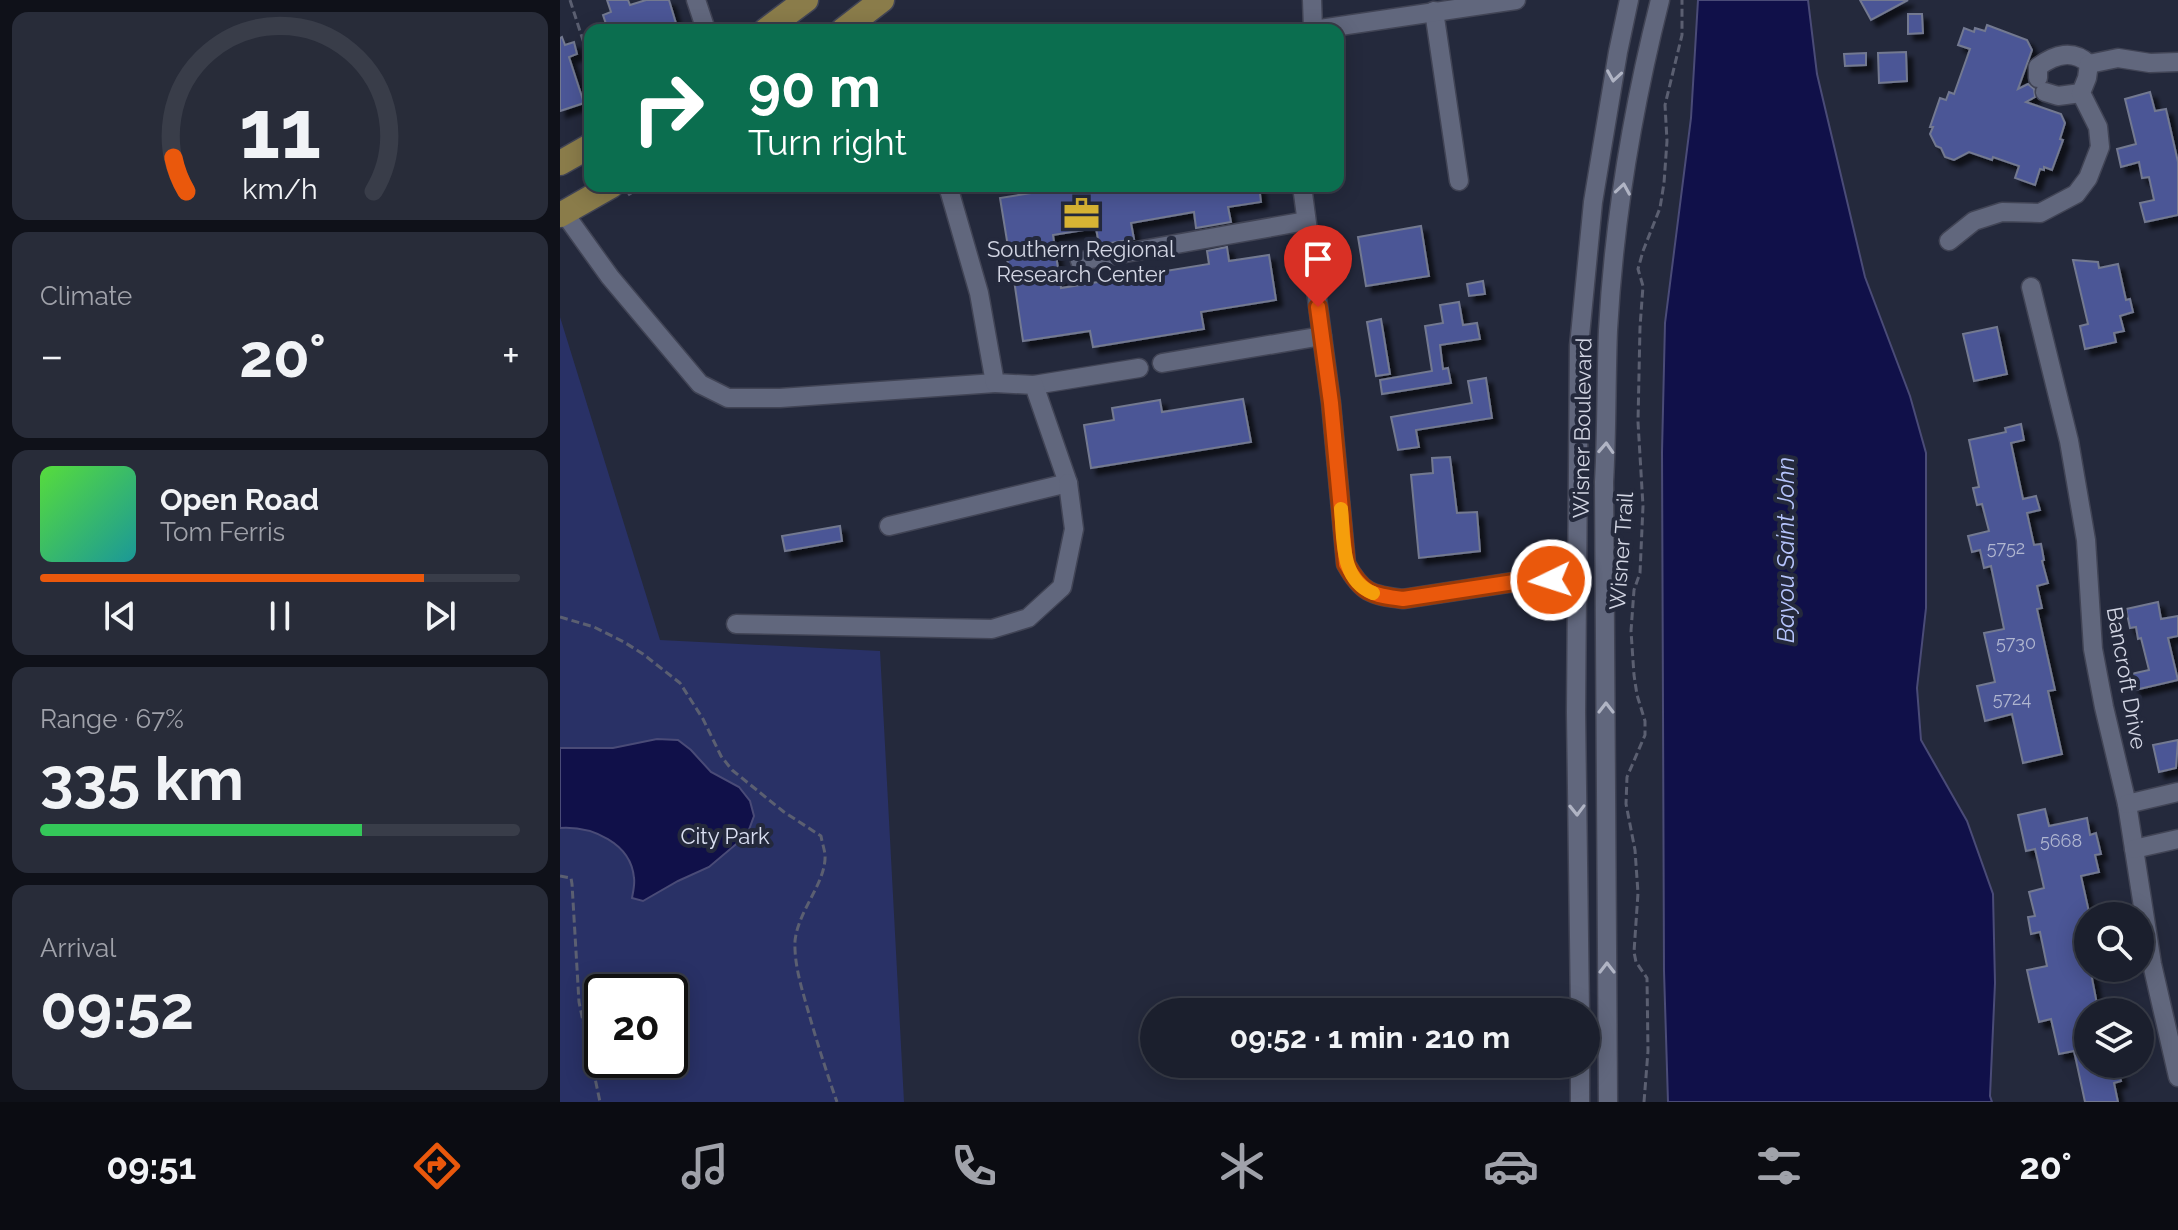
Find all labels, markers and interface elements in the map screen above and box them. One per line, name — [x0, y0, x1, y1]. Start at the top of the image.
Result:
text: 90 m — [748, 54, 881, 120]
icon: right — [616, 56, 720, 160]
one-way arrow — [1606, 70, 1623, 83]
text: 11 — [239, 80, 321, 177]
text: Turn right — [748, 121, 907, 163]
text: km/h — [242, 172, 318, 206]
one-way arrow — [1614, 182, 1631, 196]
office icon: Southern Regional Research Center — [1062, 194, 1100, 232]
pin — [1284, 225, 1352, 307]
place label: Southern Regional Research Center — [987, 236, 1175, 287]
icon: arrive — [1296, 237, 1340, 281]
text: Climate — [40, 281, 132, 311]
text: 20° — [239, 321, 326, 391]
text: − — [40, 330, 64, 381]
text: + — [502, 330, 520, 381]
street label: Wisner Boulevard — [1567, 337, 1597, 519]
one-way arrow — [1597, 441, 1614, 454]
water label: Bayou Saint John — [1771, 457, 1800, 643]
text: Open Road — [160, 482, 319, 517]
street label: Wisner Trail — [1604, 491, 1638, 611]
text: Tom Ferris — [160, 517, 285, 547]
house number: 5752 — [1987, 537, 2025, 558]
position arrow — [1509, 538, 1593, 622]
icon: previous — [98, 594, 142, 638]
icon: pause — [258, 594, 302, 638]
icon: next — [418, 594, 462, 638]
street label: Bancroft Drive — [2102, 605, 2152, 752]
house number: 5730 — [1996, 632, 2036, 653]
house number: 5724 — [1993, 688, 2031, 709]
one-way arrow — [1597, 701, 1614, 714]
text: Range · 67% — [40, 704, 184, 734]
text: 335 km — [40, 744, 244, 814]
one-way arrow — [1569, 804, 1586, 817]
park label: City Park — [680, 823, 770, 849]
house number: 5668 — [2040, 830, 2082, 851]
map controls — [2074, 902, 2154, 1078]
button: search — [2074, 902, 2154, 982]
text: Arrival — [40, 933, 116, 963]
one-way arrow — [1599, 961, 1616, 974]
text: 09:52 — [40, 973, 194, 1043]
speed limit sign: 20 — [584, 974, 688, 1078]
button: layers — [2074, 998, 2154, 1078]
text: 09:52 · 1 min · 210 m — [1230, 1020, 1510, 1055]
icon: directions — [409, 1138, 465, 1194]
icon: music — [677, 1138, 733, 1194]
icon: phone — [946, 1138, 1002, 1194]
icon: climate — [1214, 1138, 1270, 1194]
icon: car — [1483, 1138, 1539, 1194]
icon: filters — [1751, 1138, 1807, 1194]
text: 09:51 — [106, 1145, 196, 1187]
text: 20° — [2020, 1145, 2072, 1187]

